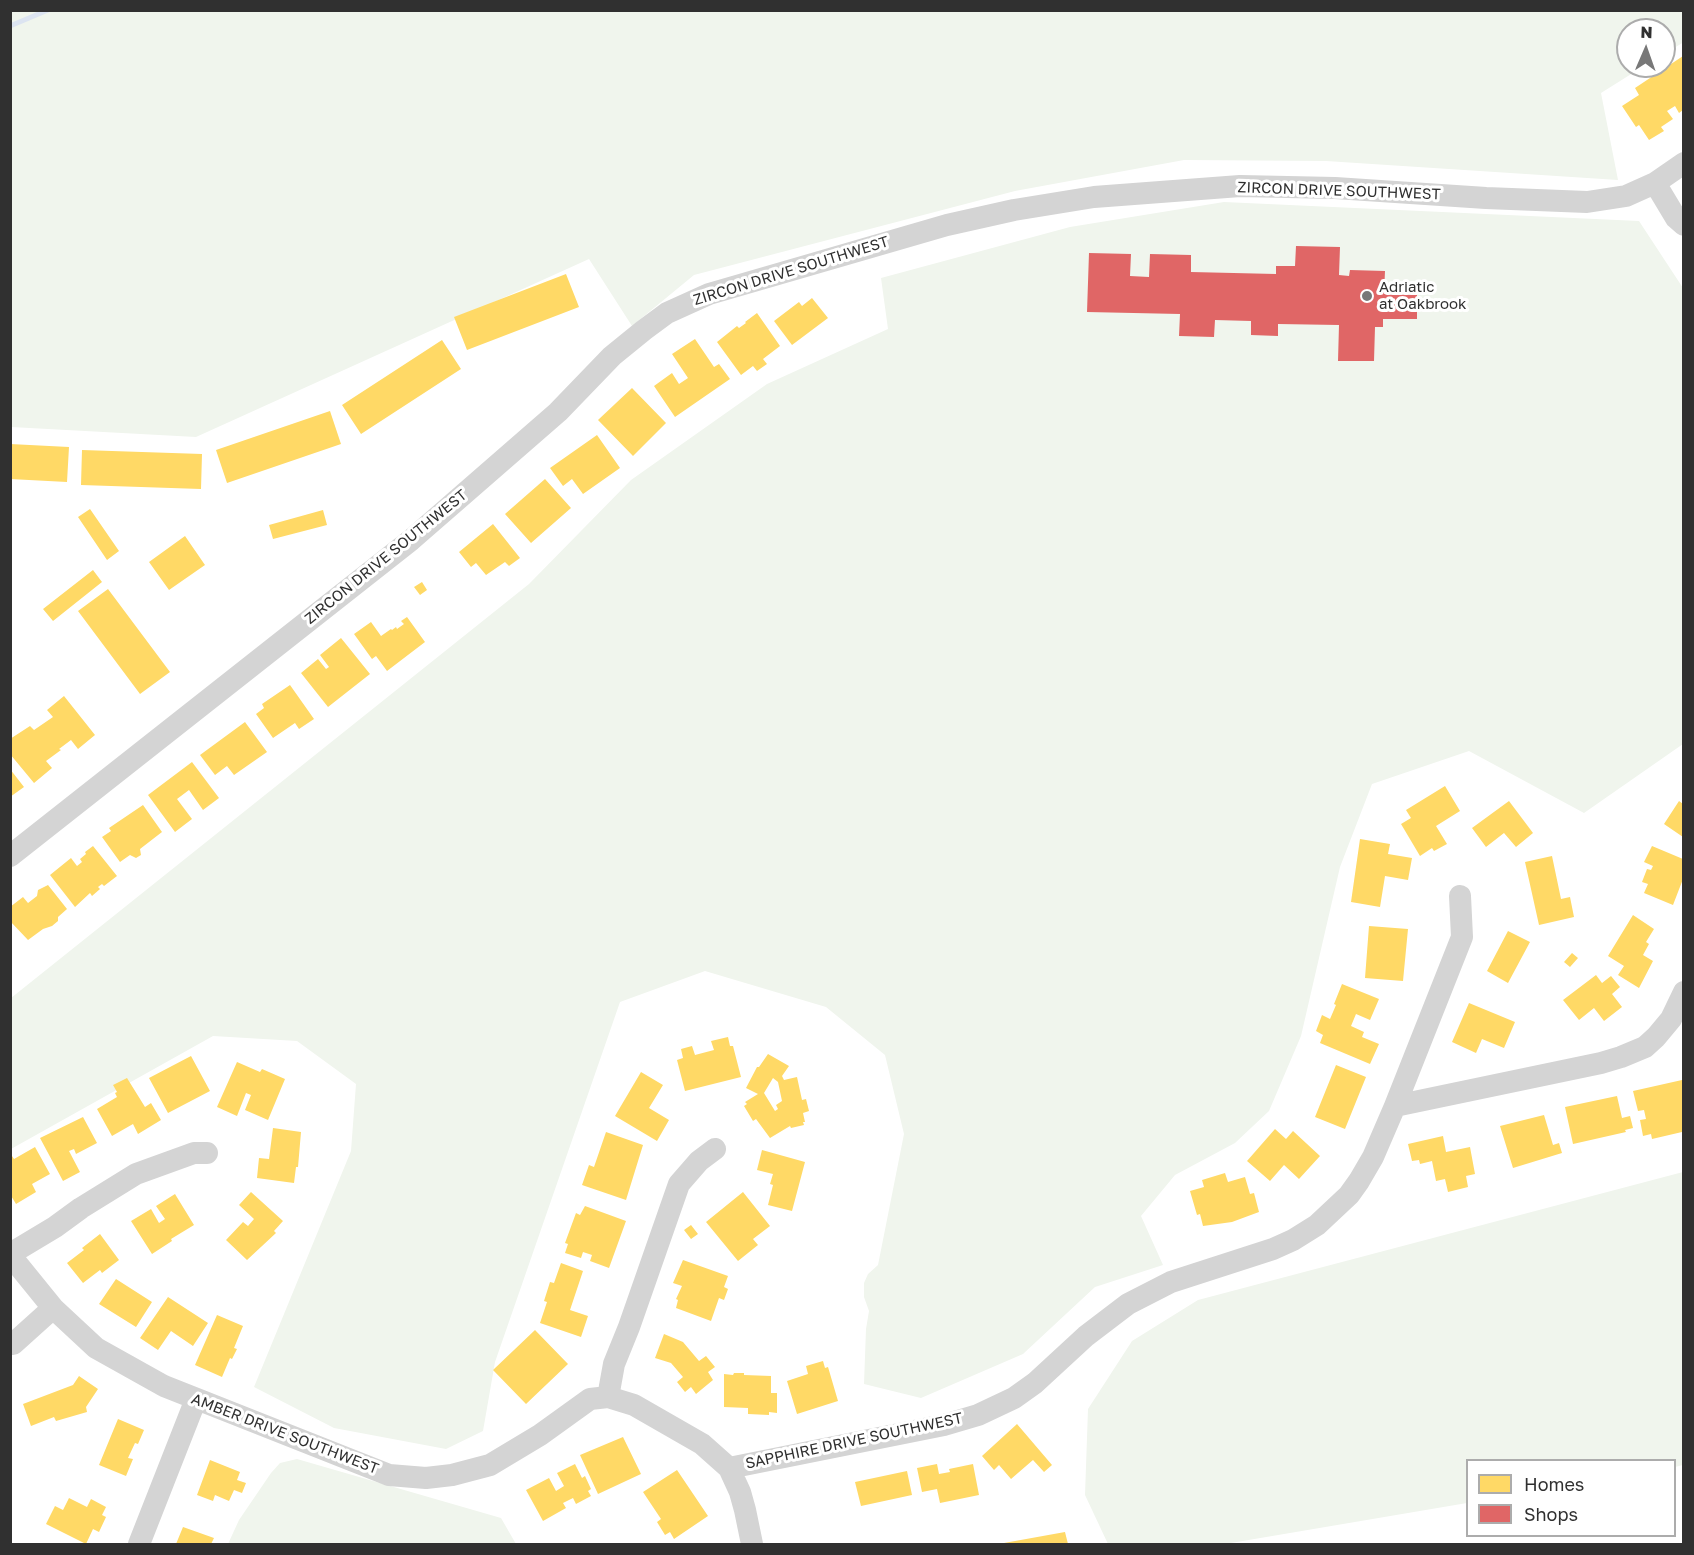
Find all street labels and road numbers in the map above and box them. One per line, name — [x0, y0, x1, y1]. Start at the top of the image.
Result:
street label: ZIRCON DRIVE SOUTHWEST — [1237, 178, 1441, 204]
street label: ZIRCON DRIVE SOUTHWEST — [691, 233, 891, 309]
street label: ZIRCON DRIVE SOUTHWEST — [301, 486, 471, 628]
street label: AMBER DRIVE SOUTHWEST — [189, 1390, 381, 1478]
street label: SAPPHIRE DRIVE SOUTHWEST — [744, 1409, 964, 1473]

